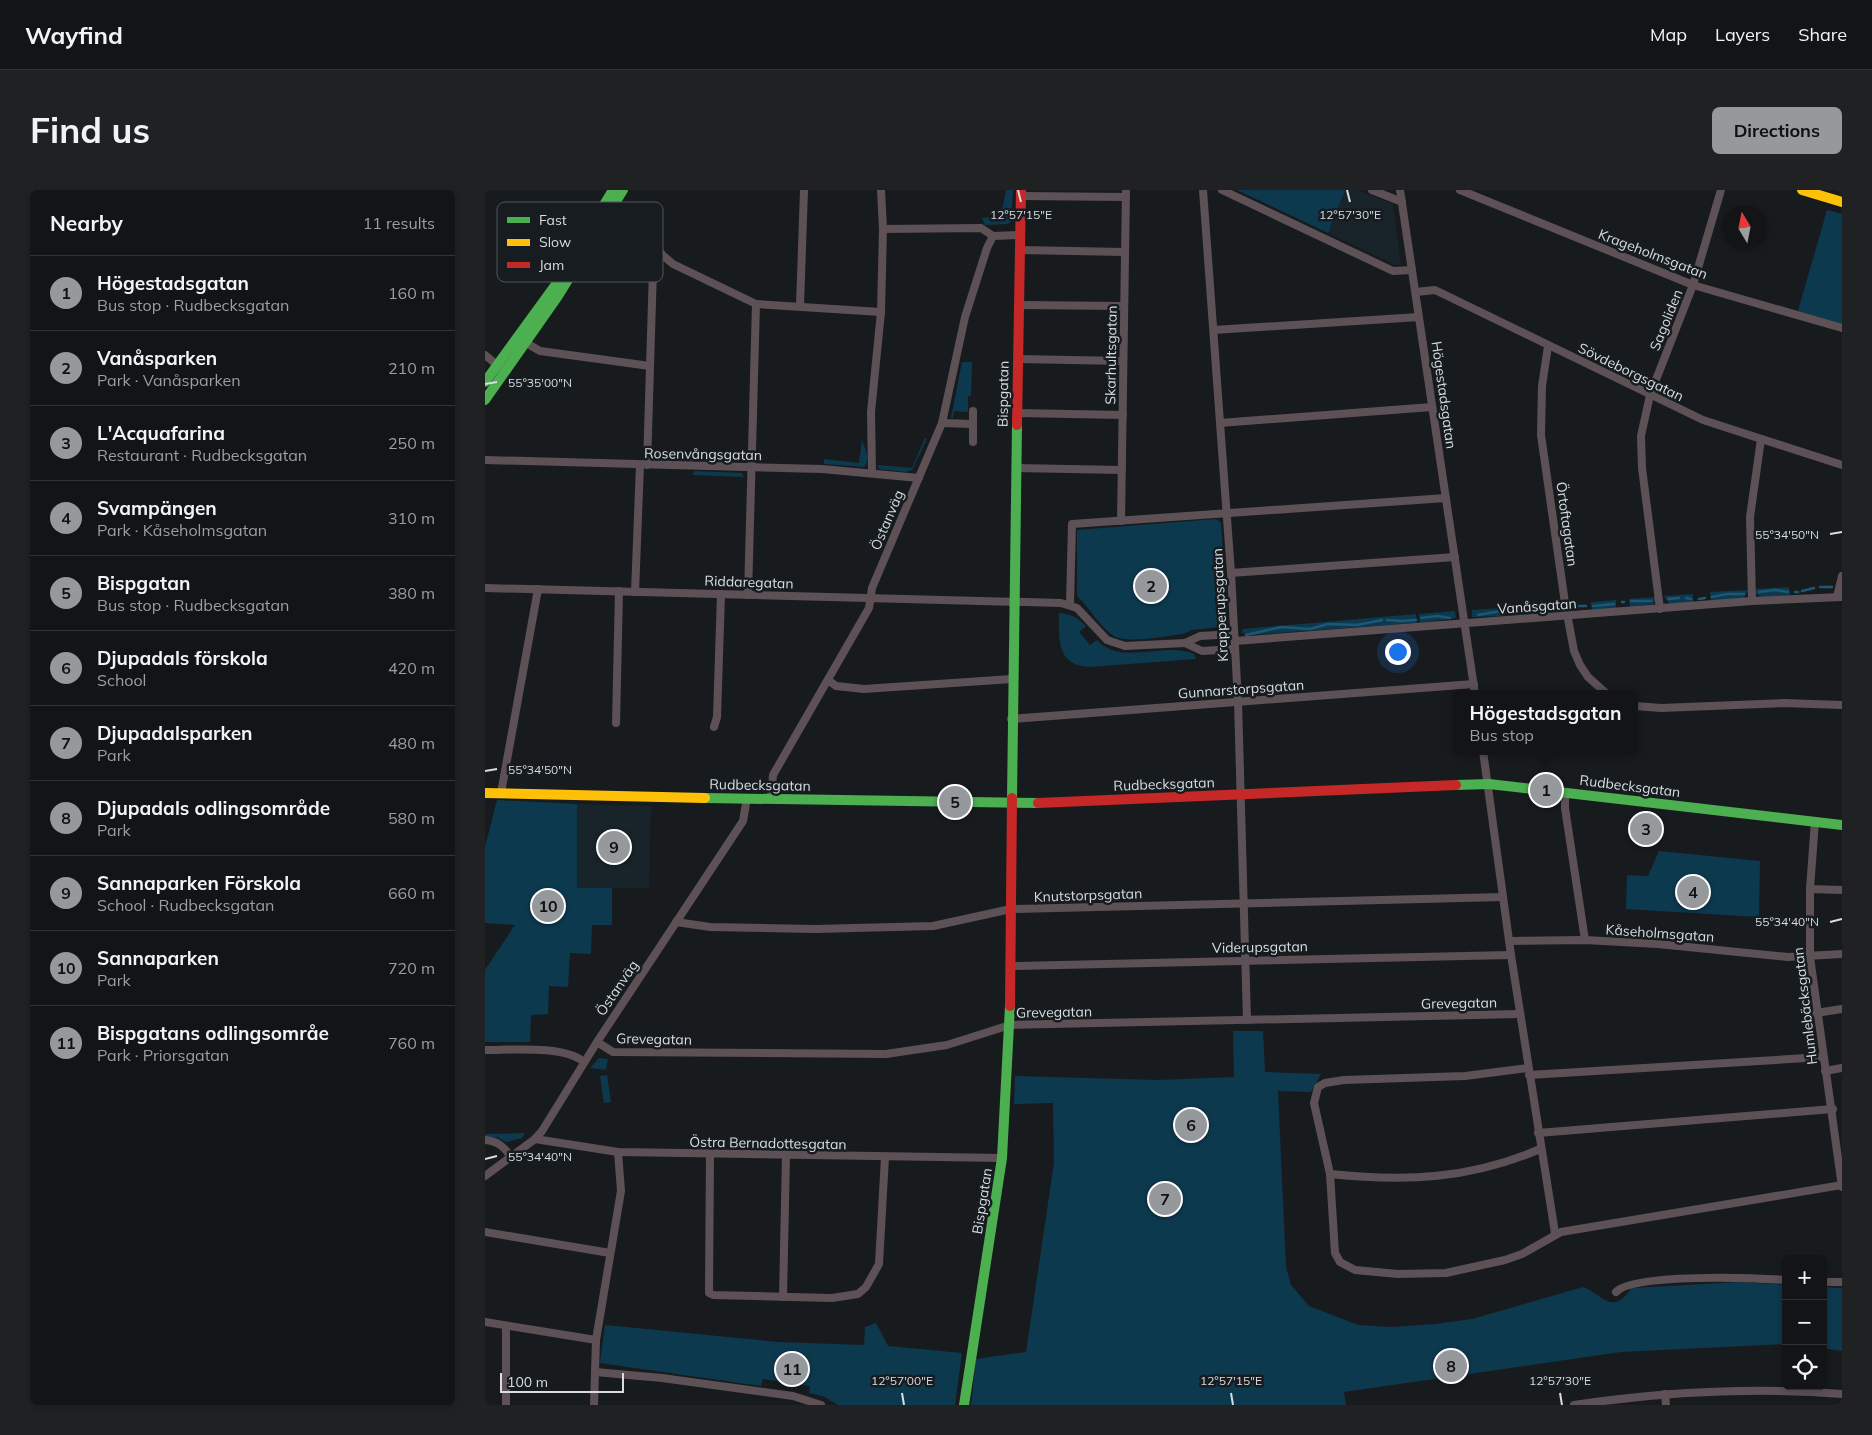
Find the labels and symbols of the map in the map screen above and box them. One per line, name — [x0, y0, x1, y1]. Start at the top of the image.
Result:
legend — [497, 202, 663, 282]
north arrow — [1722, 205, 1767, 250]
text: 12°57'15"E — [990, 207, 1052, 222]
text: 12°57'30"E — [1319, 207, 1381, 222]
text: Fast — [539, 211, 567, 229]
street label: Krageholmsgatan — [1596, 225, 1710, 283]
text: Slow — [539, 233, 571, 251]
text: Jam — [539, 256, 564, 274]
street label: Sagoliden — [1646, 287, 1686, 353]
street label: Skarhultsgatan — [1101, 305, 1121, 405]
street label: Sövdeborgsgatan — [1575, 339, 1687, 405]
street label: Högestadsgatan — [1428, 340, 1460, 450]
street label: Bispgatan — [993, 361, 1013, 427]
text: 55°35'00"N — [508, 375, 572, 390]
street label: Rosenvångsgatan — [644, 444, 762, 464]
street label: Örtoftagatan — [1552, 481, 1582, 567]
street label: Östanväg — [866, 487, 908, 553]
text: 55°34'50"N — [1755, 527, 1819, 542]
street label: Krapperupsgatan — [1208, 548, 1232, 662]
pin: 2 — [1135, 567, 1167, 605]
street label: Riddaregatan — [704, 571, 794, 593]
street label: Vanåsgatan — [1497, 594, 1577, 618]
your location — [1385, 639, 1411, 665]
street label: Gunnarstorpsgatan — [1177, 676, 1305, 702]
text: 55°34'50"N — [508, 762, 572, 777]
pin: 1 — [1530, 771, 1562, 809]
street label: Rudbecksgatan — [1579, 771, 1681, 801]
street label: Rudbecksgatan — [1113, 773, 1215, 795]
street label: Rudbecksgatan — [709, 775, 811, 795]
pin: 5 — [939, 783, 971, 821]
pin: 3 — [1630, 810, 1662, 848]
pin: 9 — [598, 828, 630, 866]
pin: 4 — [1677, 873, 1709, 911]
street label: Knutstorpsgatan — [1033, 884, 1143, 906]
pin: 10 — [532, 887, 564, 925]
text: 55°34'40"N — [1755, 914, 1819, 929]
street label: Kåseholmsgatan — [1605, 920, 1715, 946]
street label: Viderupsgatan — [1212, 937, 1308, 957]
street label: Humlebäcksgatan — [1789, 946, 1821, 1066]
street label: Östanväg — [592, 957, 642, 1019]
street label: Grevegatan — [1421, 993, 1497, 1013]
street label: Grevegatan — [1016, 1002, 1092, 1022]
street label: Grevegatan — [616, 1029, 692, 1049]
pin: 6 — [1175, 1106, 1207, 1144]
street label: Östra Bernadottesgatan — [689, 1133, 847, 1153]
text: 55°34'40"N — [508, 1149, 572, 1164]
street label: Bispgatan — [968, 1167, 996, 1235]
pin: 7 — [1149, 1180, 1181, 1218]
pin: 8 — [1435, 1347, 1467, 1385]
pin: 11 — [776, 1350, 808, 1388]
scale bar — [500, 1370, 624, 1393]
text: 12°57'00"E — [871, 1373, 933, 1388]
text: 12°57'15"E — [1200, 1373, 1262, 1388]
text: 12°57'30"E — [1529, 1373, 1591, 1388]

